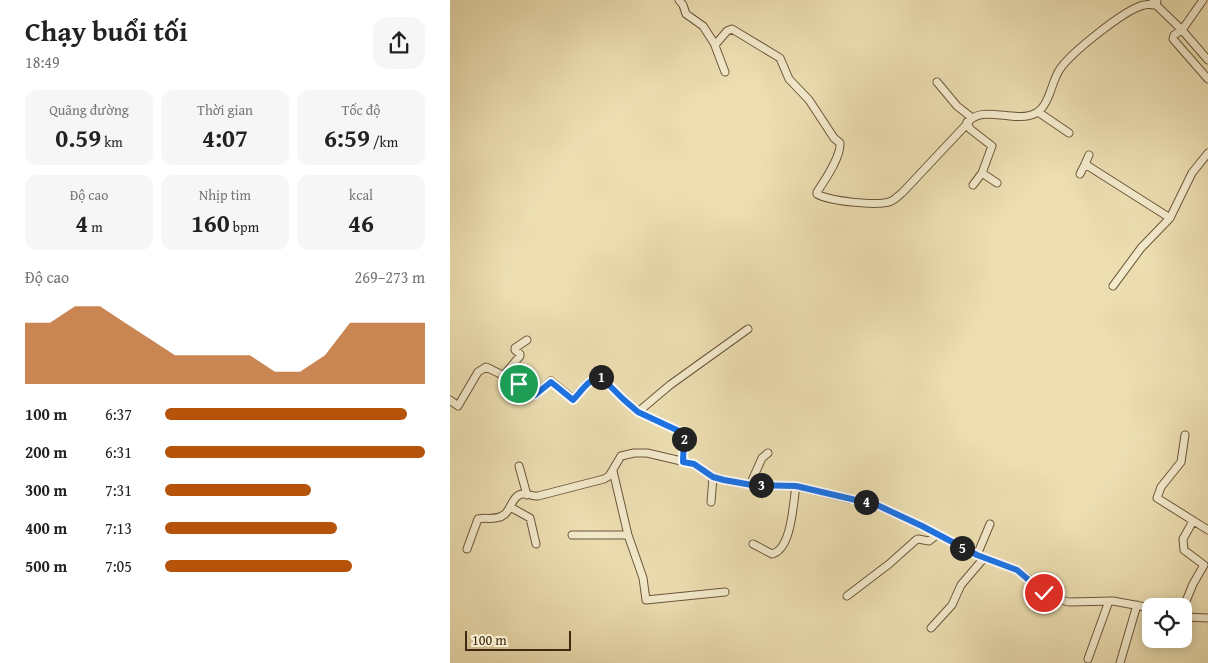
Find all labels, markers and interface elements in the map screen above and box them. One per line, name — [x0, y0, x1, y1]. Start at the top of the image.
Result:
text: Chạy buổi tối — [25, 10, 188, 51]
button: share — [373, 17, 425, 69]
text: 18:49 — [25, 50, 60, 74]
text: Quãng đường — [49, 100, 129, 120]
text: Thời gian — [197, 100, 253, 120]
text: Tốc độ — [342, 100, 380, 120]
text: 0.59 — [55, 120, 101, 156]
text: 4:07 — [202, 120, 248, 156]
text: 6:59 — [324, 120, 370, 156]
text: km — [101, 132, 123, 152]
text: /km — [370, 132, 398, 152]
text: Độ cao — [70, 185, 108, 205]
text: Nhịp tim — [199, 185, 251, 205]
text: kcal — [349, 185, 373, 205]
text: 4 — [75, 205, 88, 241]
text: 160 — [191, 205, 230, 241]
text: 46 — [348, 205, 374, 241]
text: m — [88, 217, 103, 237]
text: bpm — [230, 217, 259, 237]
text: Độ cao — [25, 265, 69, 289]
text: 269–273 m — [355, 265, 425, 289]
pin — [498, 363, 540, 405]
pin: 1 — [588, 364, 614, 390]
text: 1 — [598, 367, 605, 387]
icon: arrive — [505, 370, 533, 398]
text: 100 m — [25, 402, 67, 426]
text: 6:37 — [105, 402, 132, 426]
pin: 2 — [672, 426, 696, 452]
text: 2 — [681, 429, 688, 449]
text: 200 m — [25, 440, 67, 464]
text: 6:31 — [105, 440, 132, 464]
pin: 3 — [748, 472, 774, 498]
text: 3 — [758, 475, 765, 495]
text: 300 m — [25, 478, 67, 502]
text: 7:31 — [105, 478, 132, 502]
pin: 4 — [854, 490, 878, 514]
text: 4 — [863, 492, 870, 512]
text: 400 m — [25, 516, 67, 540]
text: 7:13 — [105, 516, 132, 540]
pin: 5 — [950, 536, 974, 560]
text: 5 — [959, 538, 966, 558]
text: 500 m — [25, 554, 67, 578]
text: 7:05 — [105, 554, 132, 578]
pin — [1023, 572, 1065, 614]
icon: check — [1030, 579, 1058, 607]
map controls — [1142, 598, 1192, 648]
button: locate — [1142, 598, 1192, 648]
scale bar — [465, 628, 571, 651]
text: 100 m — [472, 630, 507, 650]

